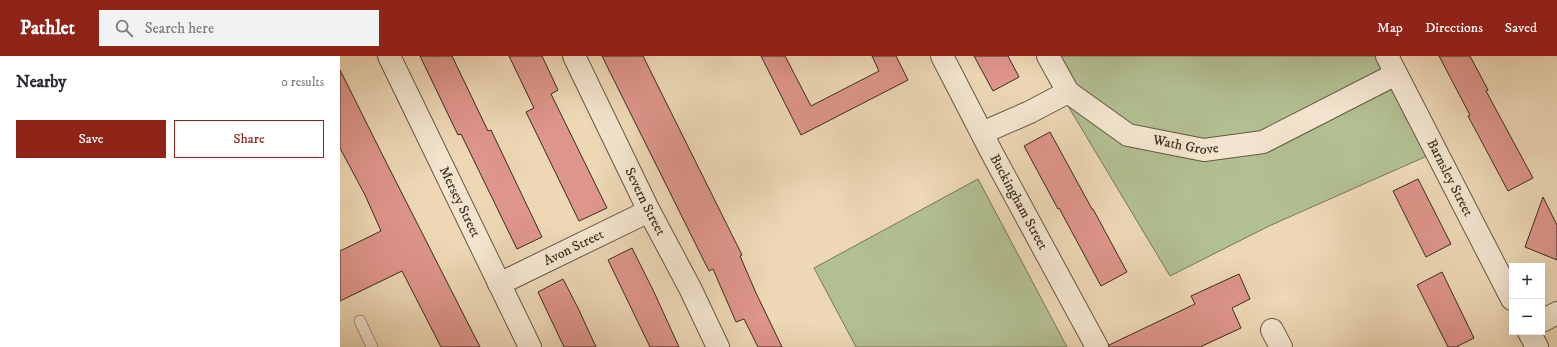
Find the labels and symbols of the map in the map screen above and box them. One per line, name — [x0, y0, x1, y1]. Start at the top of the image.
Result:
street label: Wath Grove — [1150, 131, 1220, 159]
street label: Barnsley Street — [1422, 136, 1477, 220]
street label: Buckingham Street — [985, 151, 1052, 254]
street label: Mersey Street — [435, 163, 485, 241]
street label: Severn Street — [620, 165, 670, 239]
street label: Avon Street — [540, 225, 607, 270]

